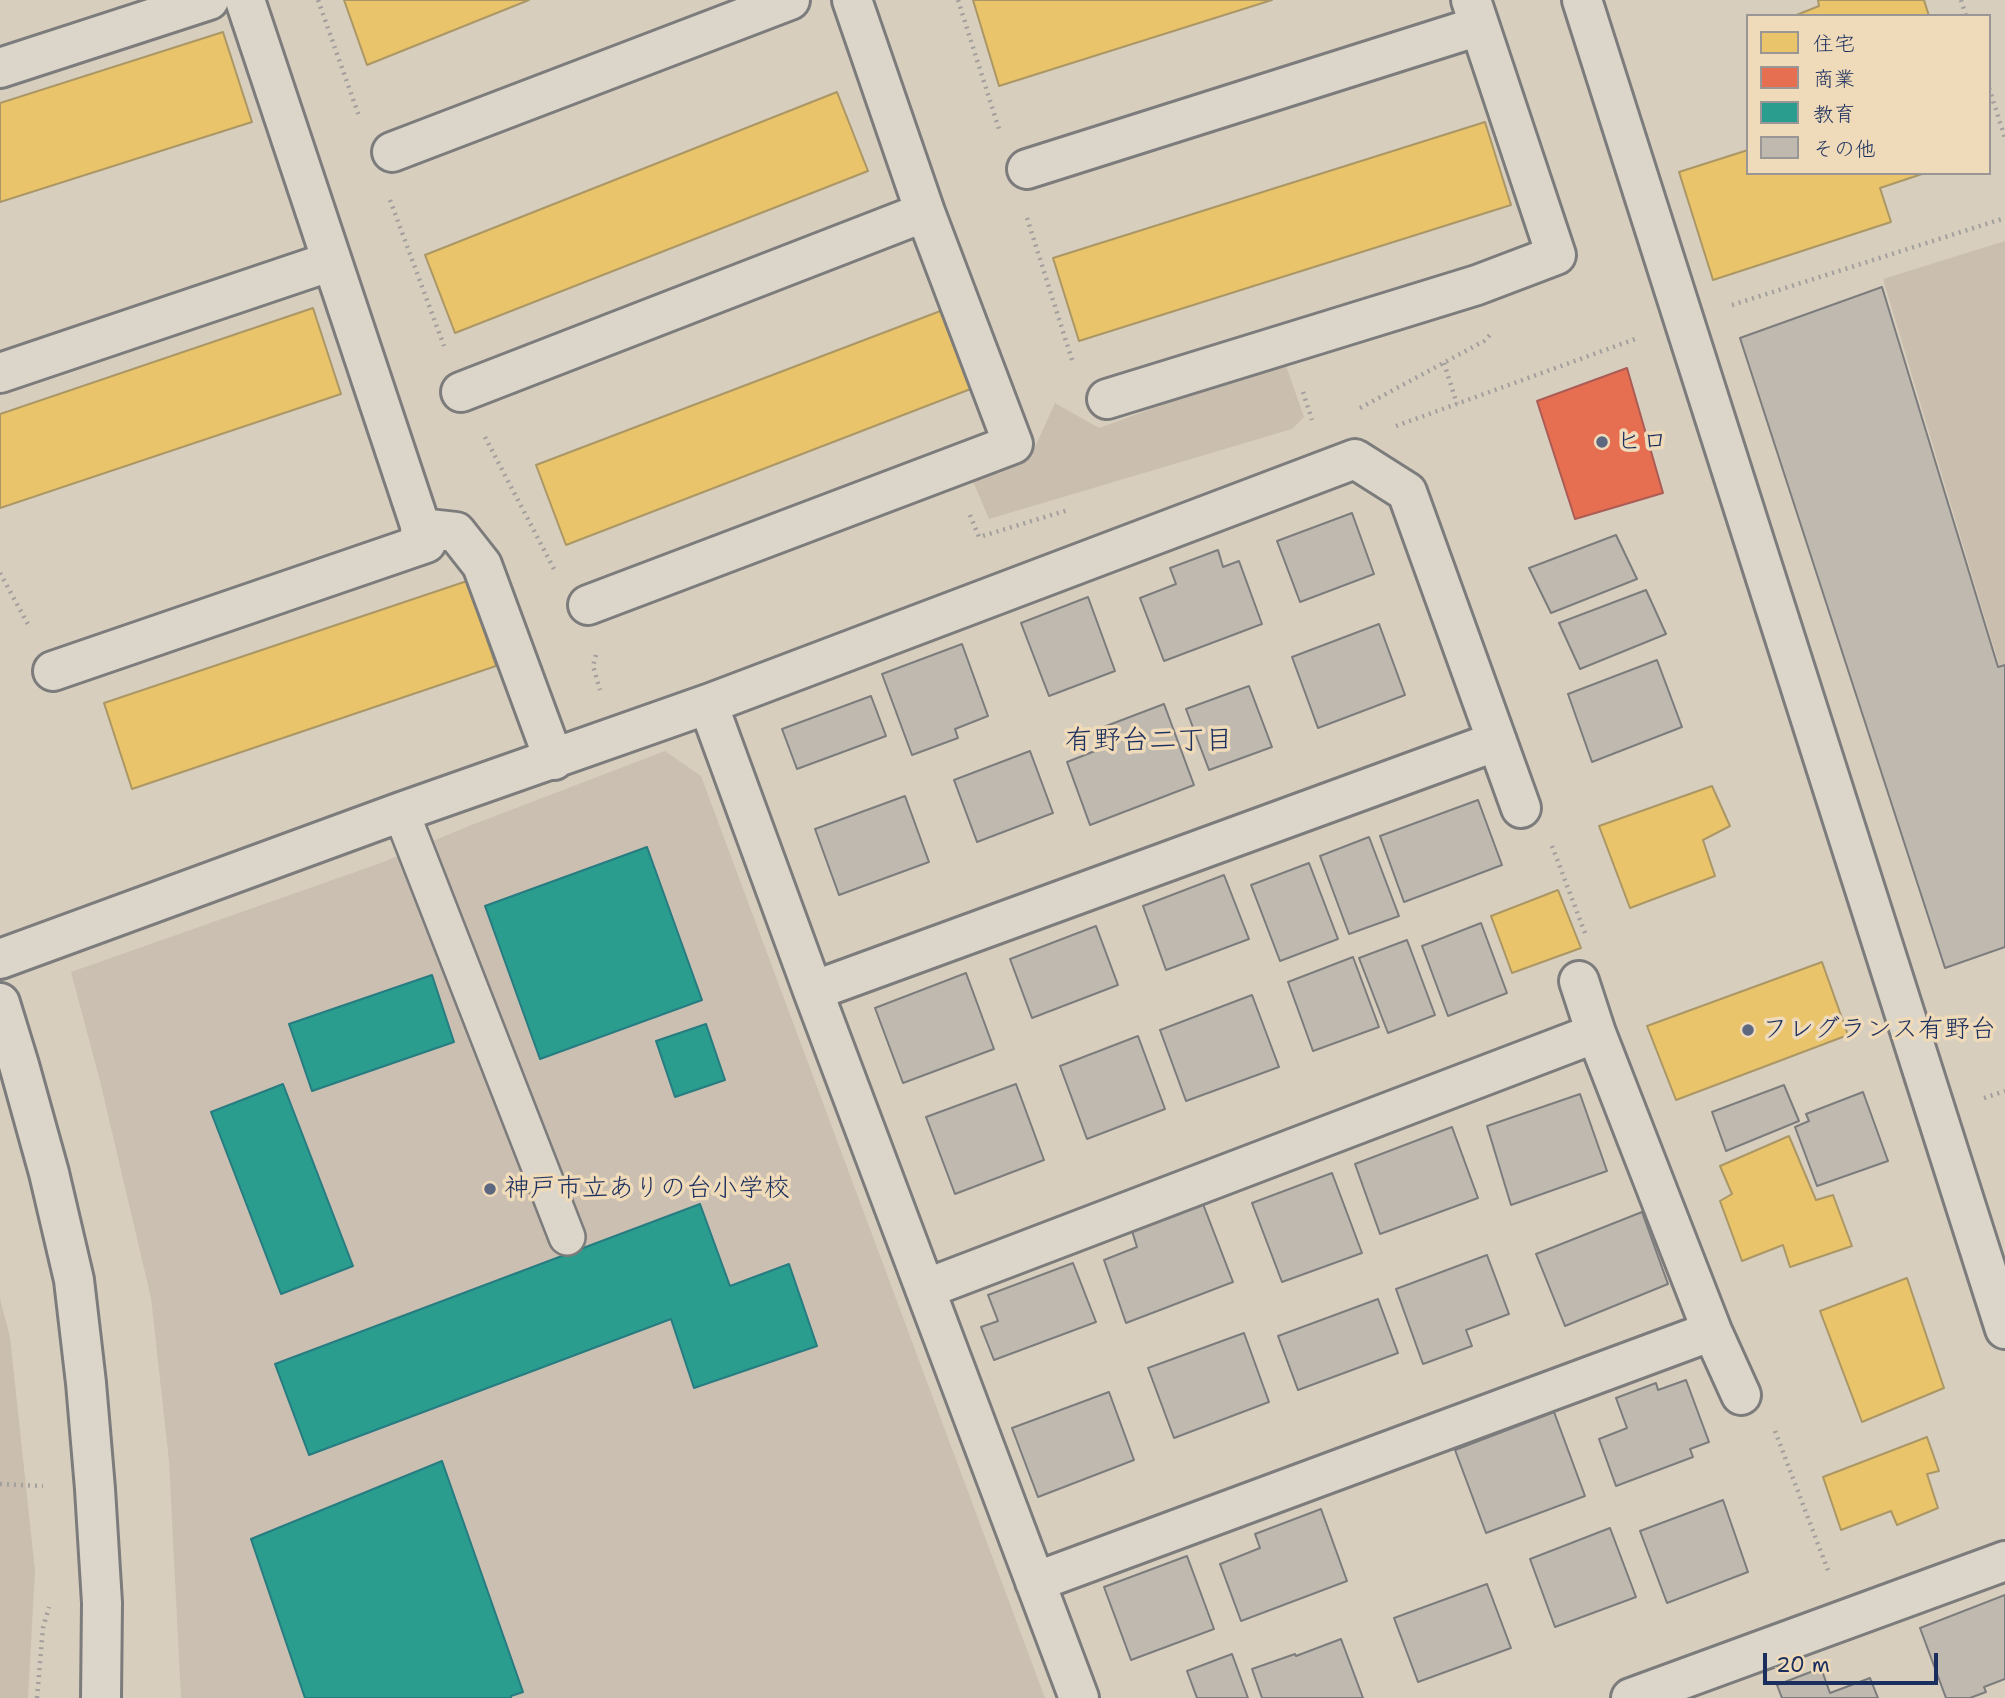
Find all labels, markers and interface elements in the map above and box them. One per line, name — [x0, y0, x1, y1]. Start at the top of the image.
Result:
legend — [1746, 14, 1991, 175]
text: 住宅 — [1813, 30, 1855, 58]
text: 商業 — [1813, 65, 1855, 93]
text: 教育 — [1813, 100, 1855, 128]
text: その他 — [1813, 135, 1876, 163]
place label: ヒロ — [1616, 426, 1668, 458]
marker: ヒロ — [1594, 434, 1610, 450]
district label: 有野台二丁目 — [1065, 725, 1233, 759]
place label: フレグランス有野台 — [1762, 1014, 1996, 1046]
marker: フレグランス有野台 — [1740, 1022, 1756, 1038]
place label: 神戸市立ありの台小学校 — [504, 1173, 790, 1205]
marker: 神戸市立ありの台小学校 — [482, 1181, 498, 1197]
scale bar — [1767, 1638, 1942, 1682]
text: 20 m — [1776, 1651, 1830, 1679]

